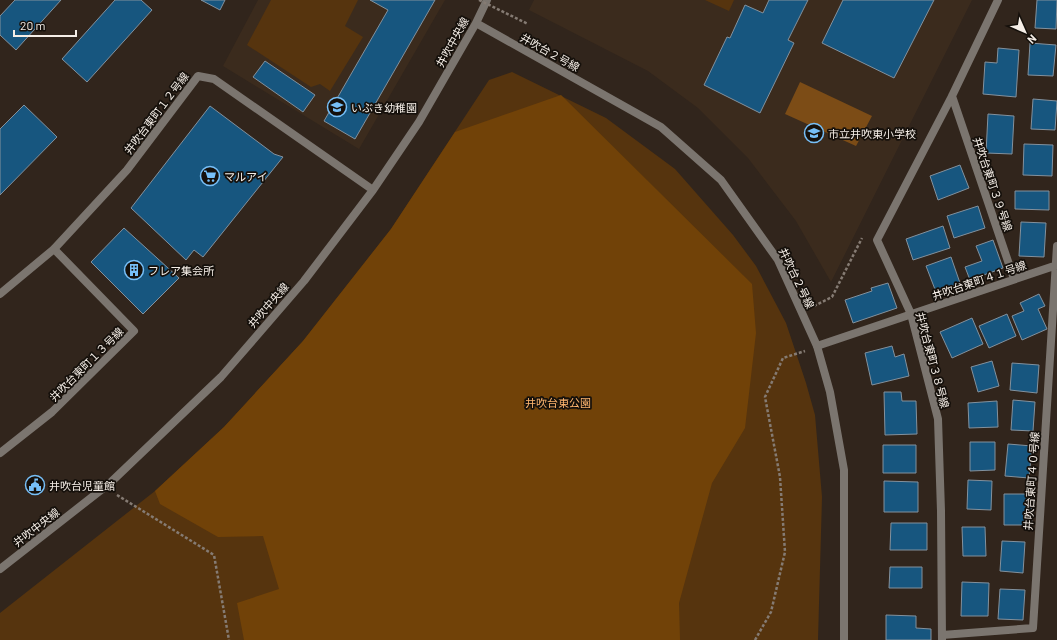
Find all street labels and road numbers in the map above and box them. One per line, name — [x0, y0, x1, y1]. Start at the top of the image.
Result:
street label: 井吹中央線 — [433, 15, 471, 69]
street label: 井吹台２号線 — [518, 30, 582, 74]
street label: 井吹台東町１２号線 — [121, 70, 191, 156]
street label: 井吹台東町３９号線 — [971, 135, 1015, 233]
street label: 井吹台２号線 — [777, 245, 817, 311]
street label: 井吹台東町４１号線 — [930, 258, 1028, 302]
street label: 井吹中央線 — [245, 280, 291, 330]
street label: 井吹台東町３８号線 — [914, 311, 952, 409]
street label: 井吹台東町１３号線 — [46, 324, 126, 404]
street label: 井吹台東町４０号線 — [1021, 431, 1041, 531]
street label: 井吹中央線 — [10, 505, 62, 549]

